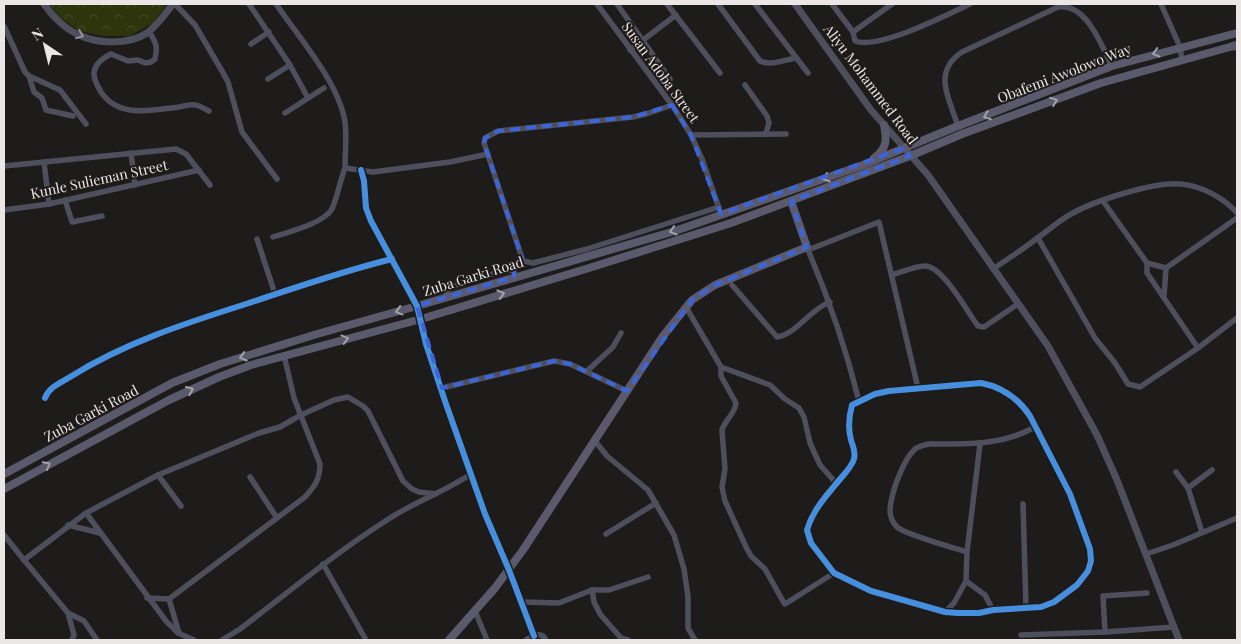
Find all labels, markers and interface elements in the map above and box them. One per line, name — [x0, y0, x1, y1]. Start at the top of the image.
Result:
street label: Susan Adoba Street — [618, 18, 705, 127]
street label: Aliyu Mohammed Road — [819, 19, 922, 148]
north arrow — [20, 20, 70, 70]
text: N — [28, 23, 47, 45]
one-way arrow — [75, 28, 84, 39]
street label: Obafemi Awolowo Way — [994, 39, 1134, 107]
one-way arrow — [1152, 48, 1161, 58]
one-way arrow — [1049, 97, 1057, 107]
one-way arrow — [983, 109, 992, 120]
street label: Kunle Sulieman Street — [29, 155, 170, 203]
one-way arrow — [822, 172, 831, 182]
one-way arrow — [669, 226, 677, 236]
street label: Zuba Garki Road — [420, 252, 526, 300]
one-way arrow — [496, 290, 504, 300]
one-way arrow — [395, 306, 404, 316]
one-way arrow — [340, 334, 349, 345]
one-way arrow — [239, 351, 248, 361]
street label: Zuba Garki Road — [40, 380, 142, 446]
one-way arrow — [185, 385, 194, 396]
one-way arrow — [41, 462, 50, 472]

